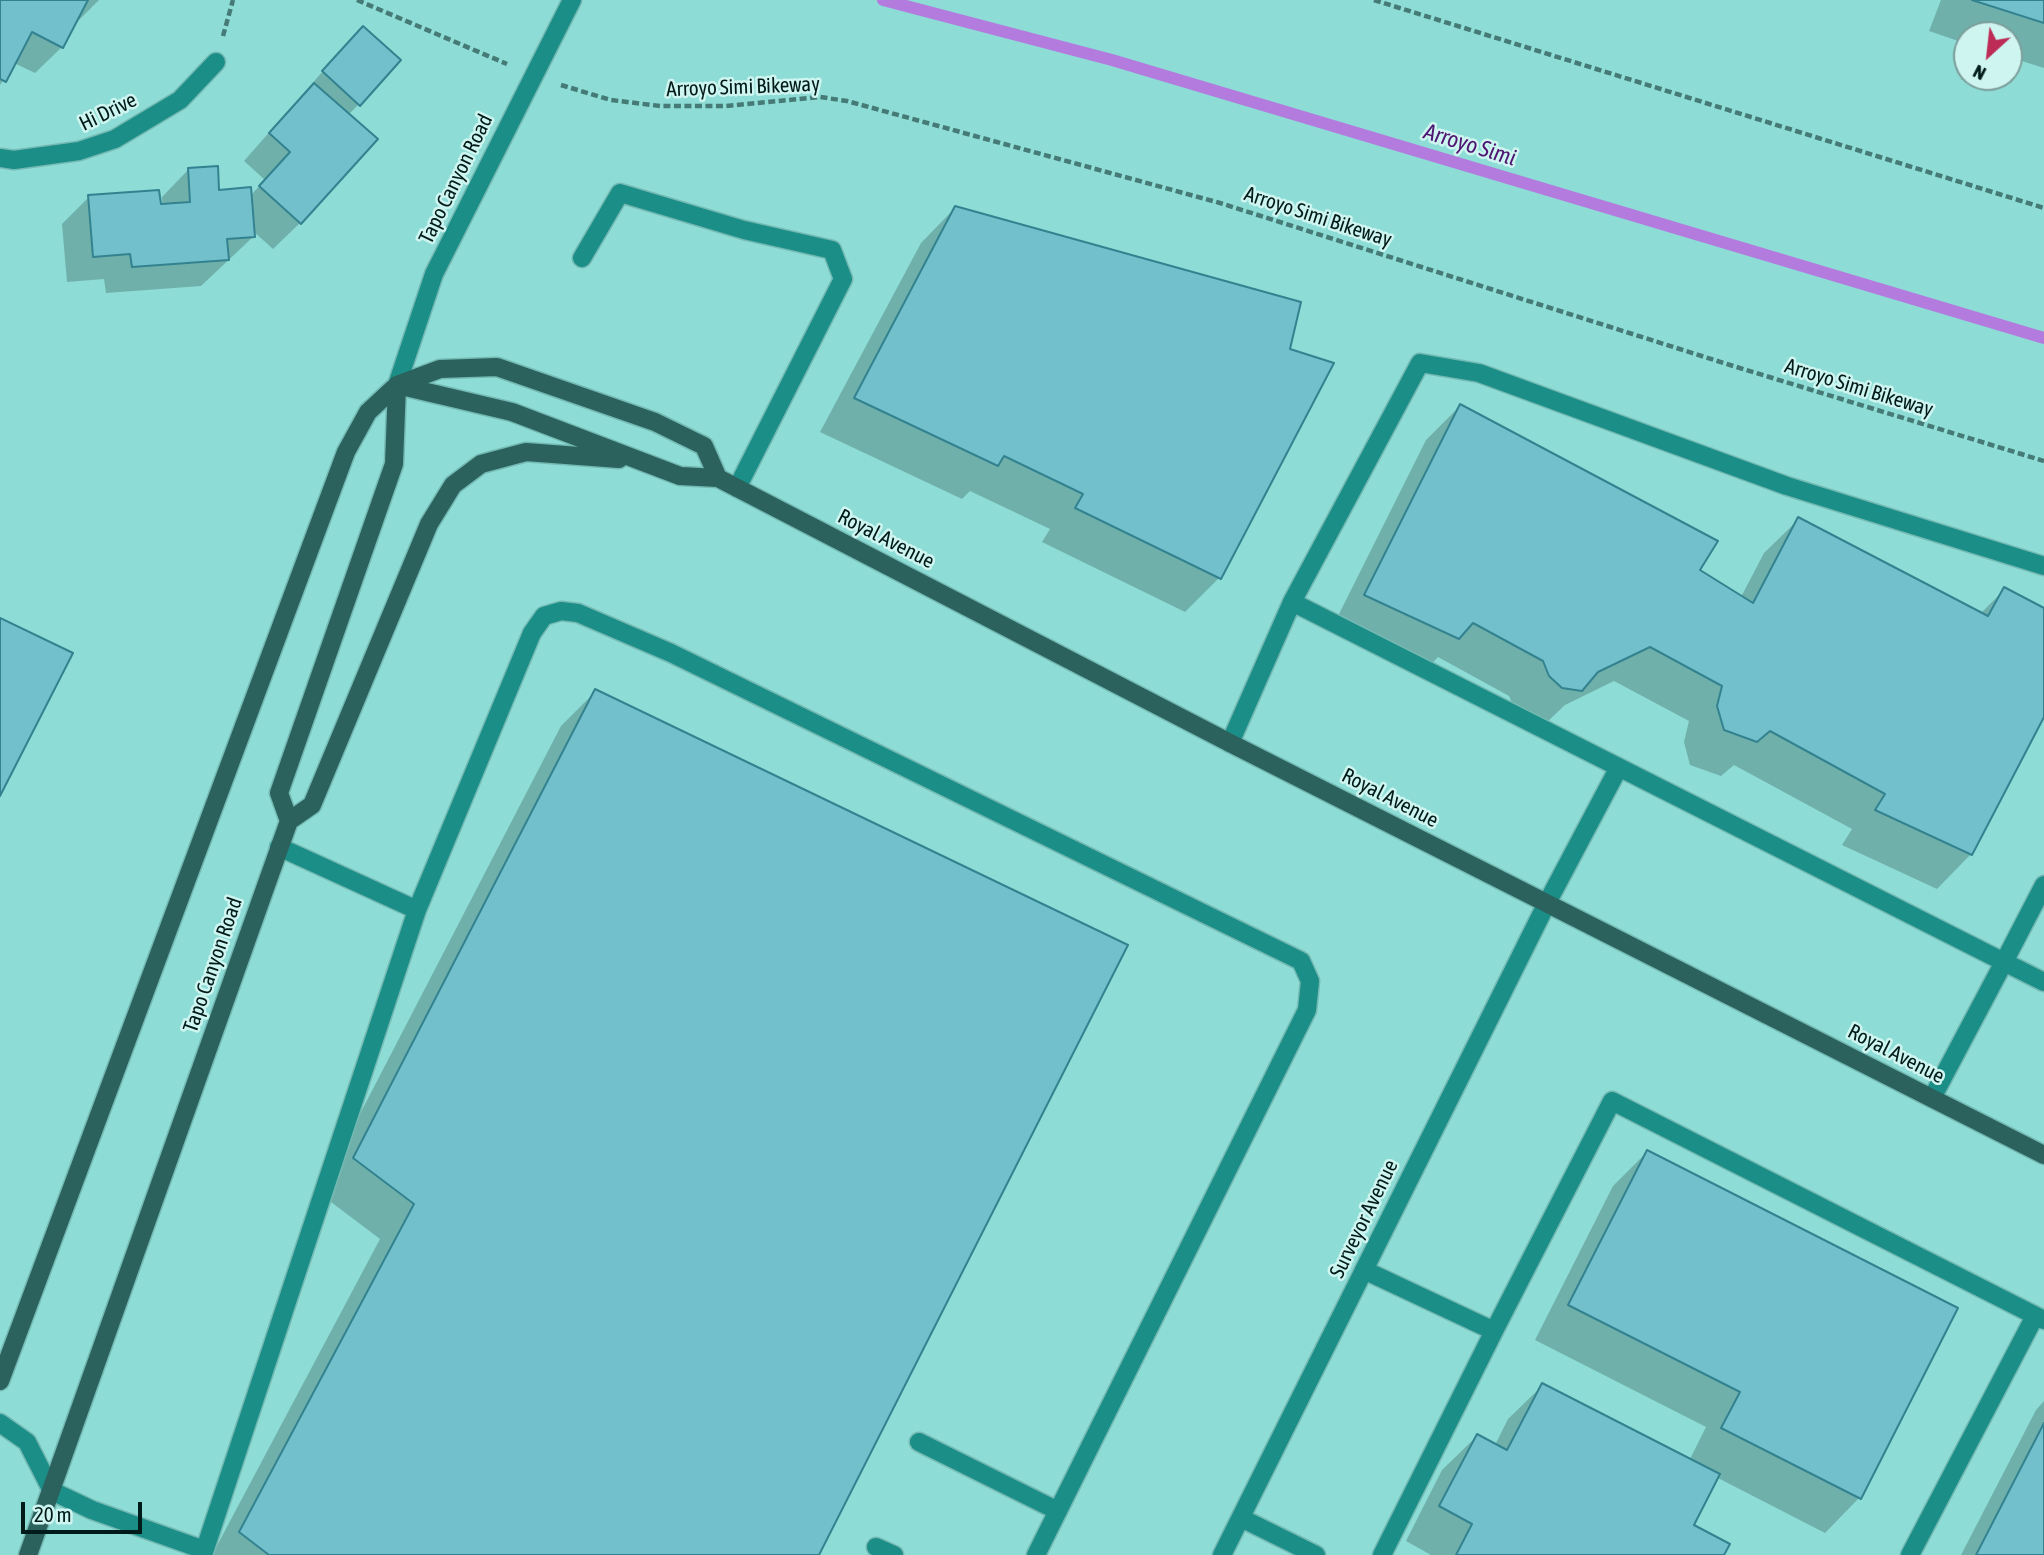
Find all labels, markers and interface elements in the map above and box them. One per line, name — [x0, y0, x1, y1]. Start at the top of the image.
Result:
north arrow — [1953, 21, 2023, 91]
text: N — [1969, 61, 1989, 85]
street label: Arroyo Simi Bikeway — [666, 72, 820, 102]
street label: Hi Drive — [75, 87, 141, 137]
street label: Tapo Canyon Road — [414, 110, 498, 248]
water label: Arroyo Simi — [1421, 118, 1519, 172]
street label: Arroyo Simi Bikeway — [1241, 181, 1395, 253]
street label: Arroyo Simi Bikeway — [1782, 353, 1936, 423]
street label: Royal Avenue — [834, 504, 938, 574]
street label: Royal Avenue — [1338, 763, 1442, 833]
street label: Tapo Canyon Road — [178, 894, 248, 1036]
street label: Royal Avenue — [1844, 1019, 1948, 1089]
street label: Surveyor Avenue — [1325, 1156, 1403, 1282]
scale bar — [24, 1488, 145, 1532]
text: 20 m — [34, 1502, 72, 1526]

